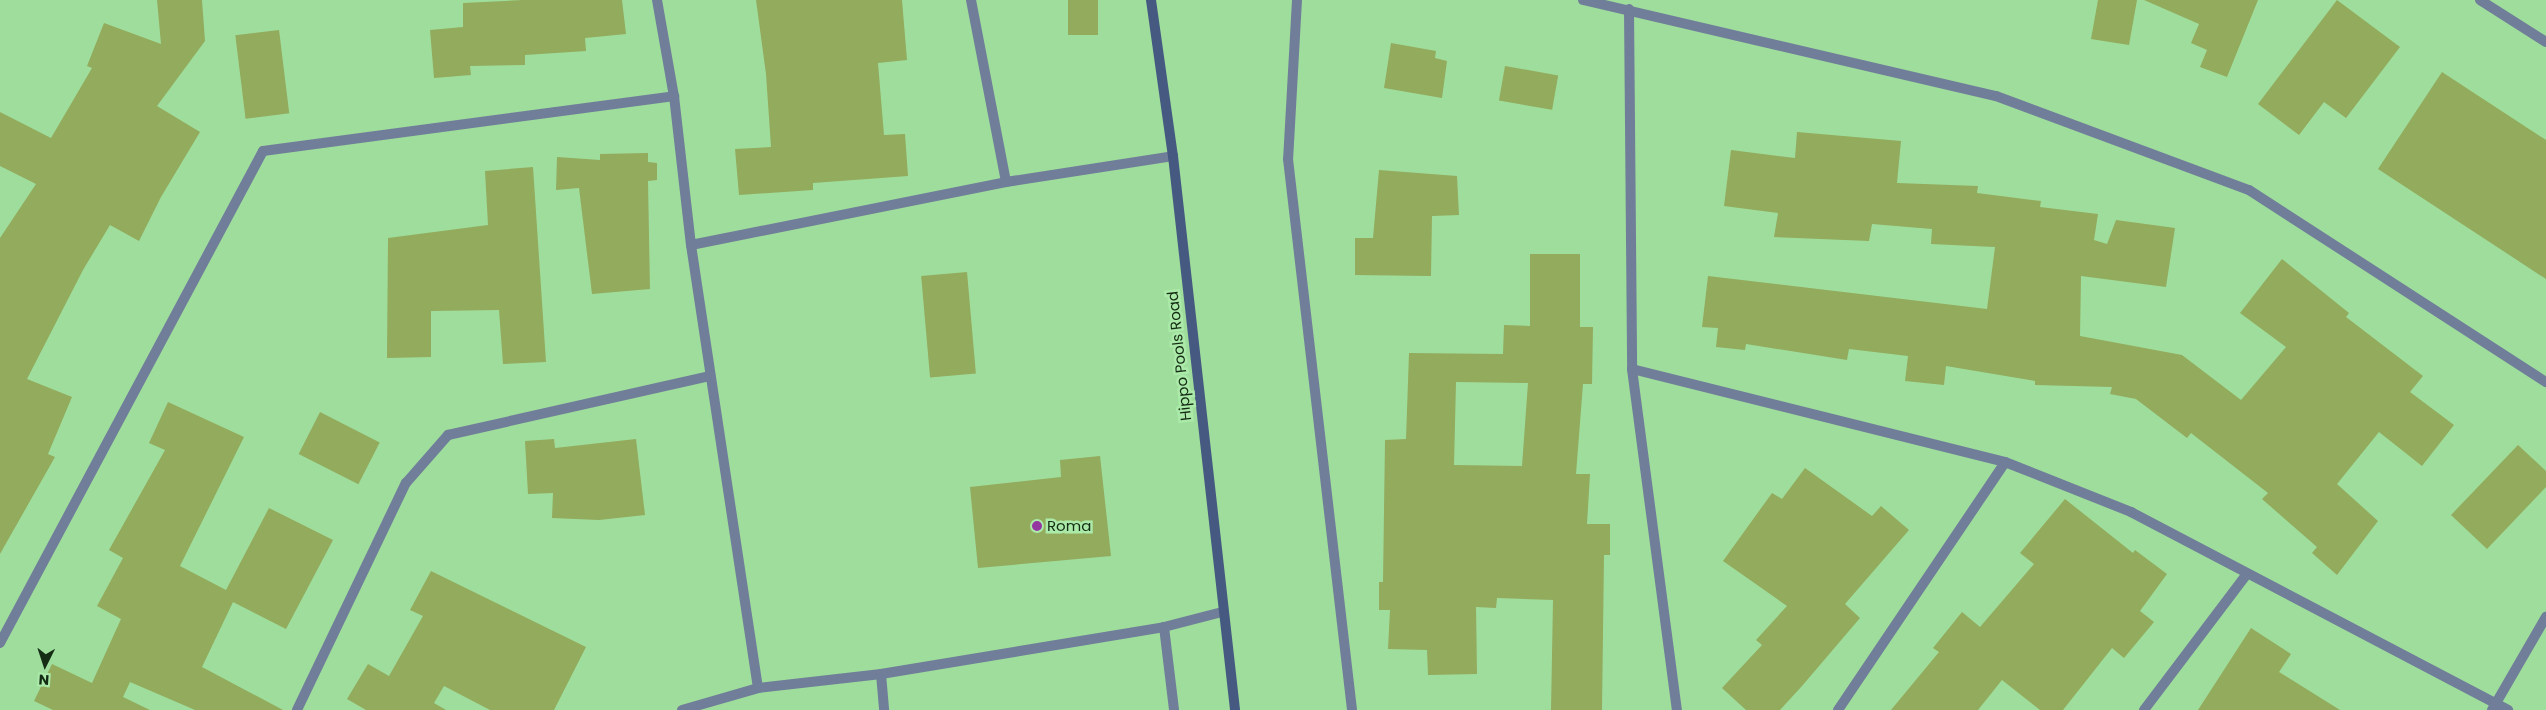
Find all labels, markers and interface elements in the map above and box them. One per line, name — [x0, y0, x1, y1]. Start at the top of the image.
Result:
street label: Hippo Pools Road — [1163, 290, 1195, 422]
place label: Roma — [1047, 517, 1091, 535]
marker: Roma — [1031, 520, 1043, 532]
north arrow — [20, 640, 70, 690]
text: N — [38, 670, 50, 690]

